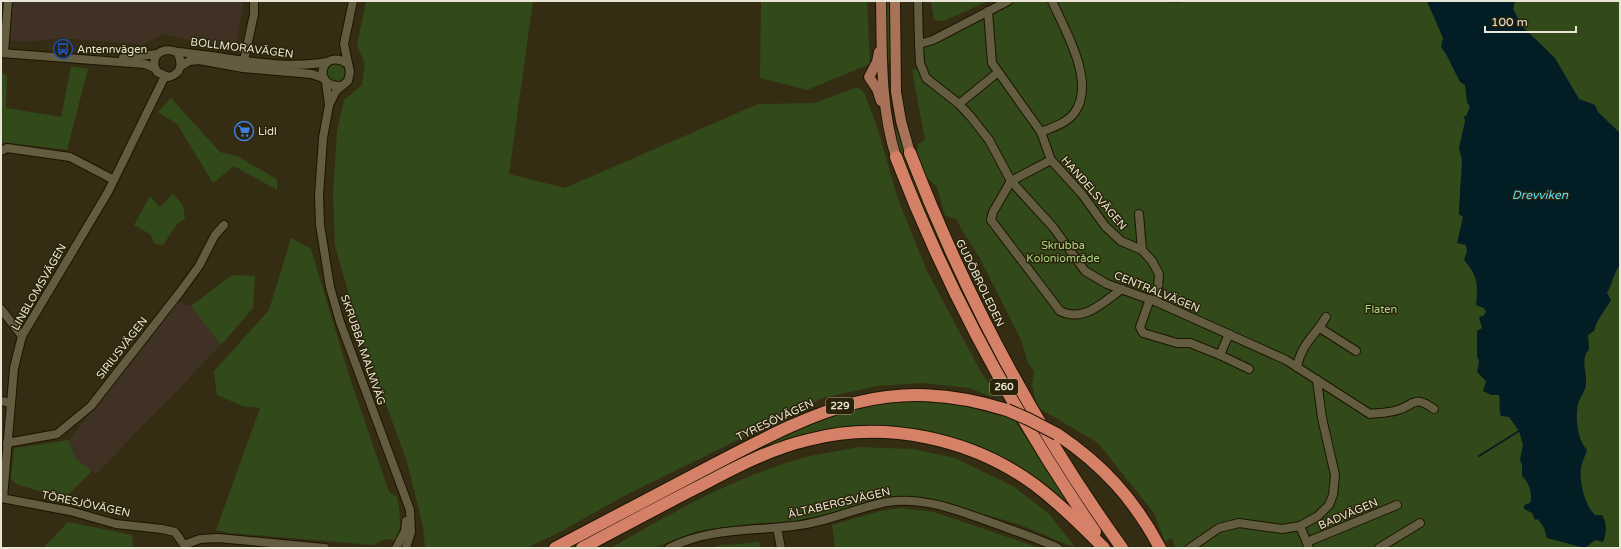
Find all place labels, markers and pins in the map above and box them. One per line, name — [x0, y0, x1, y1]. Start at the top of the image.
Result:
bus stop icon: Antennvägen — [52, 38, 74, 60]
place label: Antennvägen — [77, 43, 147, 56]
supermarket icon: Lidl — [233, 120, 255, 142]
place label: Lidl — [258, 125, 277, 138]

